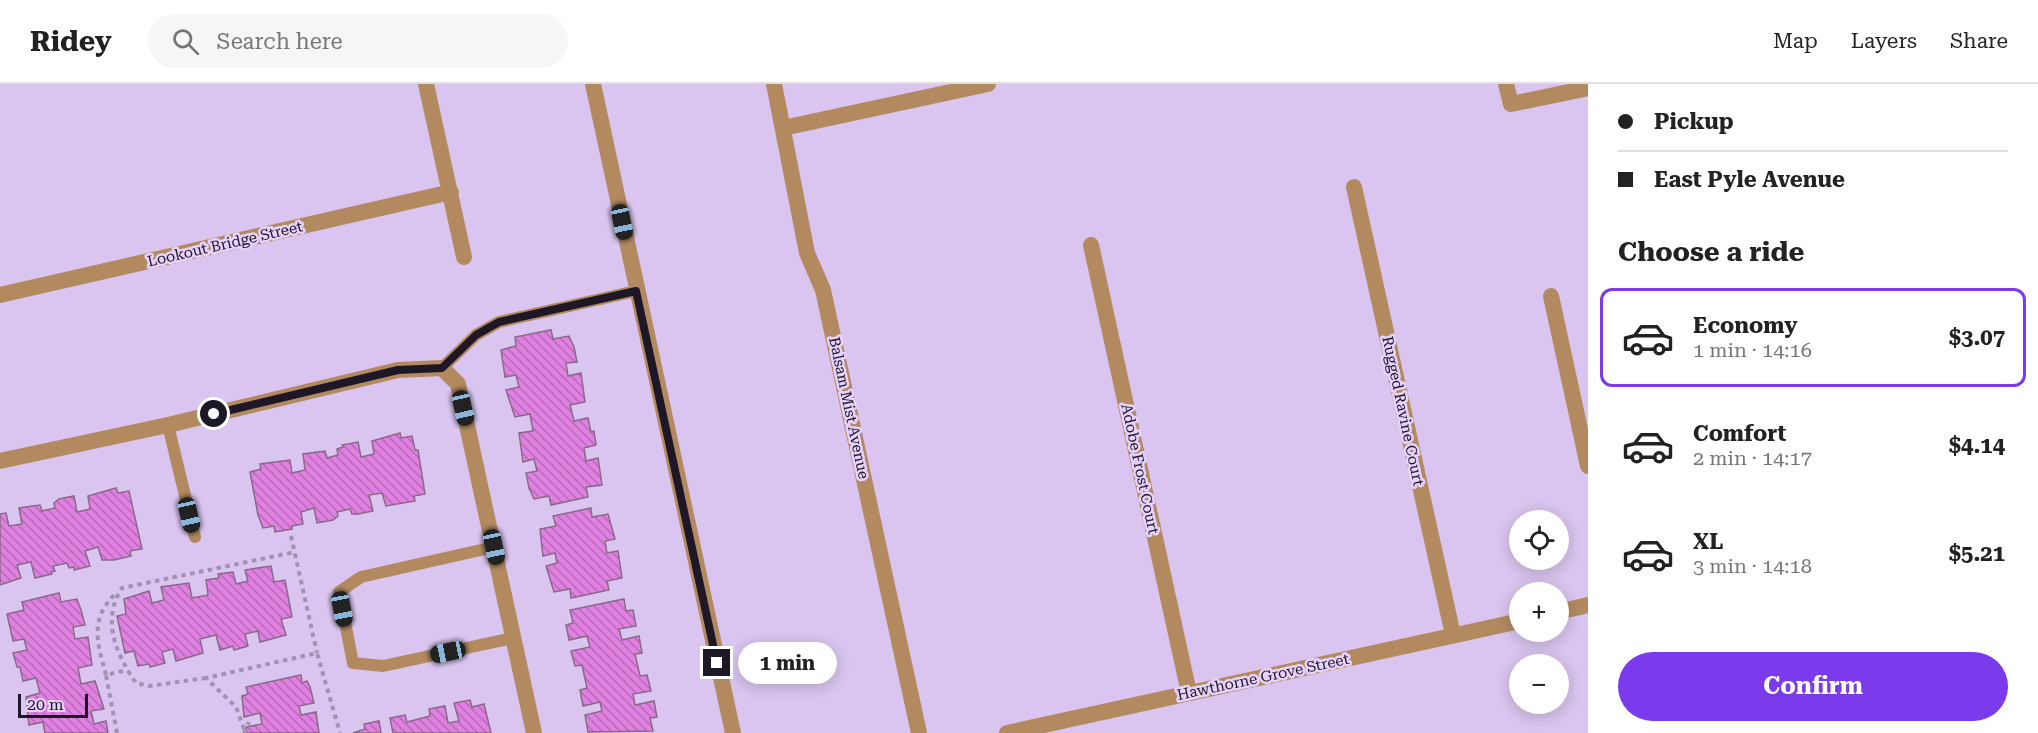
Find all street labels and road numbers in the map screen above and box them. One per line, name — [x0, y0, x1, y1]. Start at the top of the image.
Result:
street label: Lookout Bridge Street — [146, 217, 305, 271]
street label: Rugged Ravine Court — [1378, 334, 1428, 488]
street label: Balsam Mist Avenue — [825, 335, 873, 481]
street label: Adobe Frost Court — [1117, 402, 1163, 536]
street label: Hawthorne Grove Street — [1175, 650, 1351, 704]

